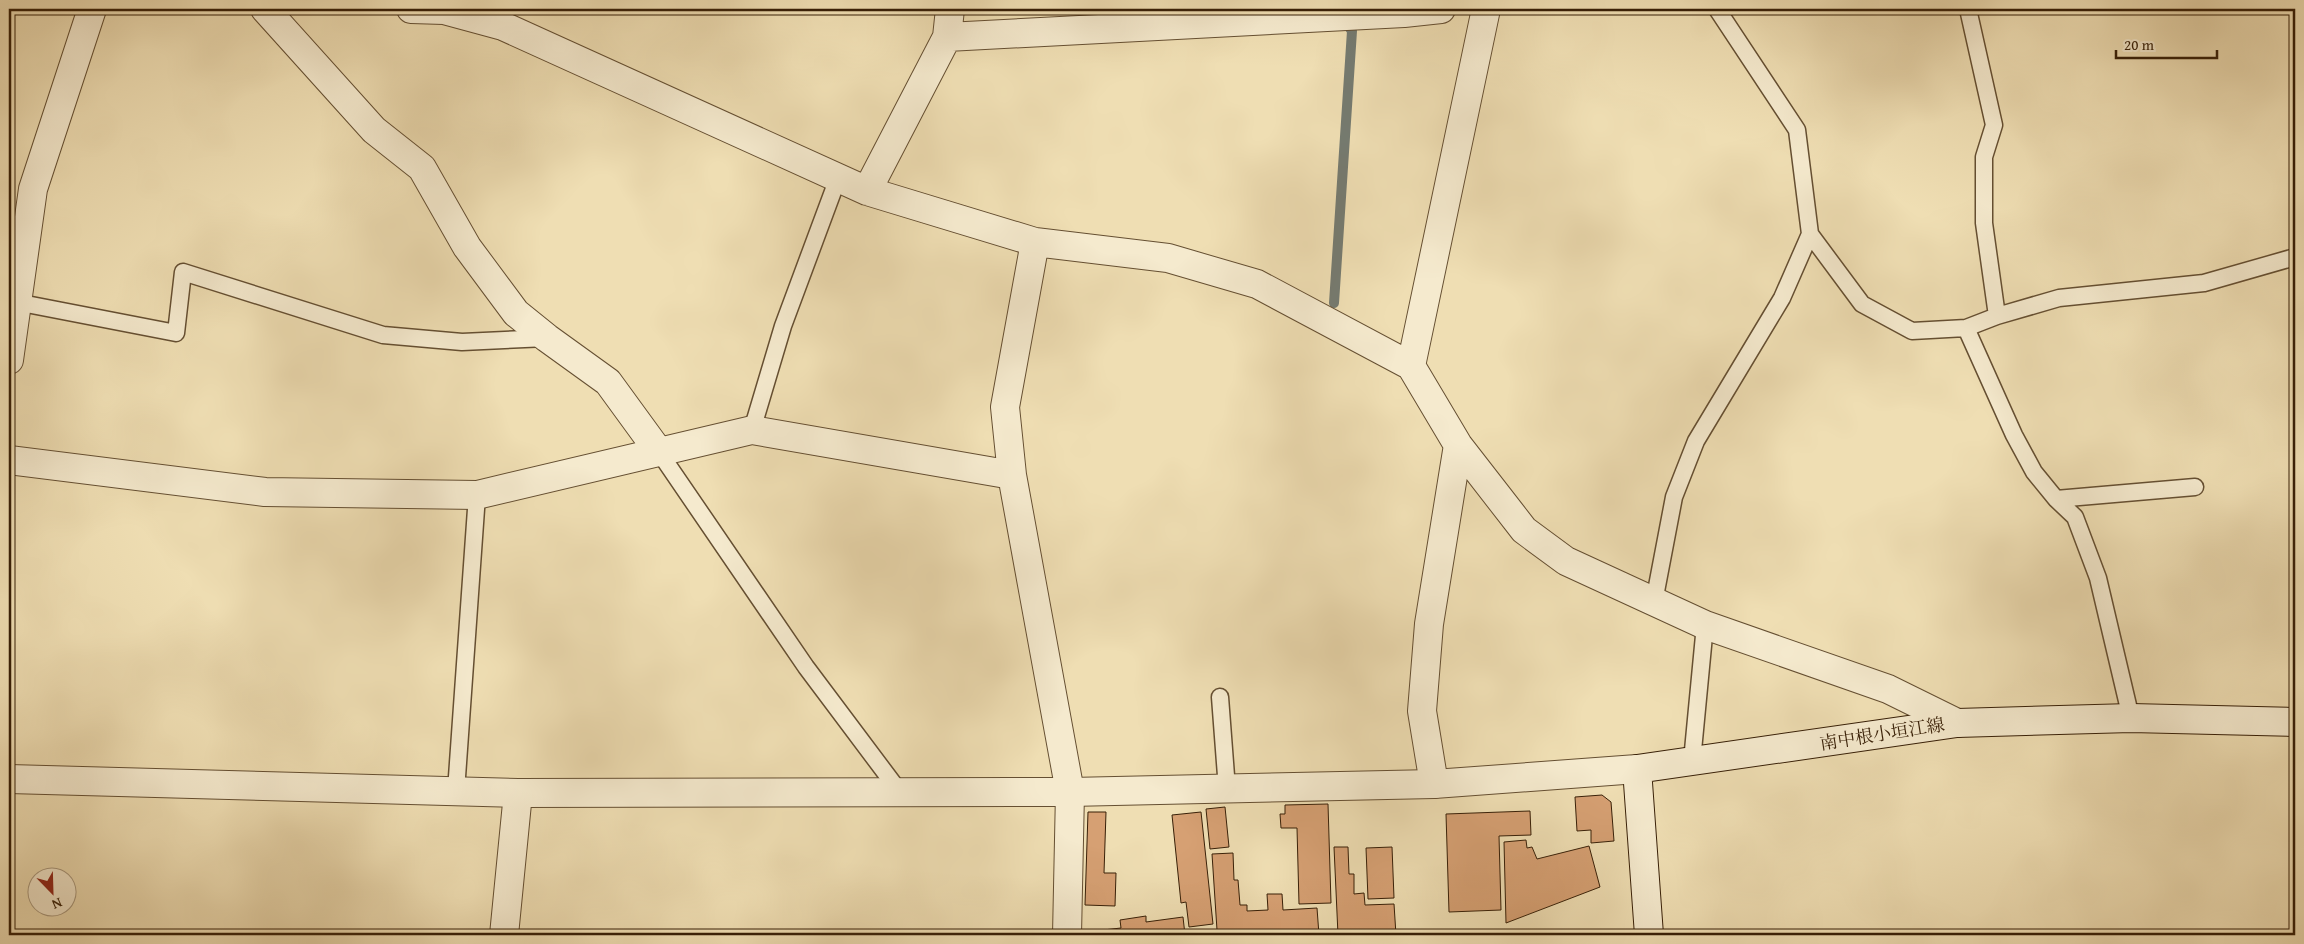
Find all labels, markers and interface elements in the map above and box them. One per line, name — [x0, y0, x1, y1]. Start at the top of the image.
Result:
scale bar — [2116, 28, 2218, 60]
text: 20 m — [2124, 34, 2155, 55]
street label: 南中根小垣江線 — [1818, 710, 1946, 757]
north arrow — [28, 866, 78, 916]
text: N — [48, 893, 65, 915]

